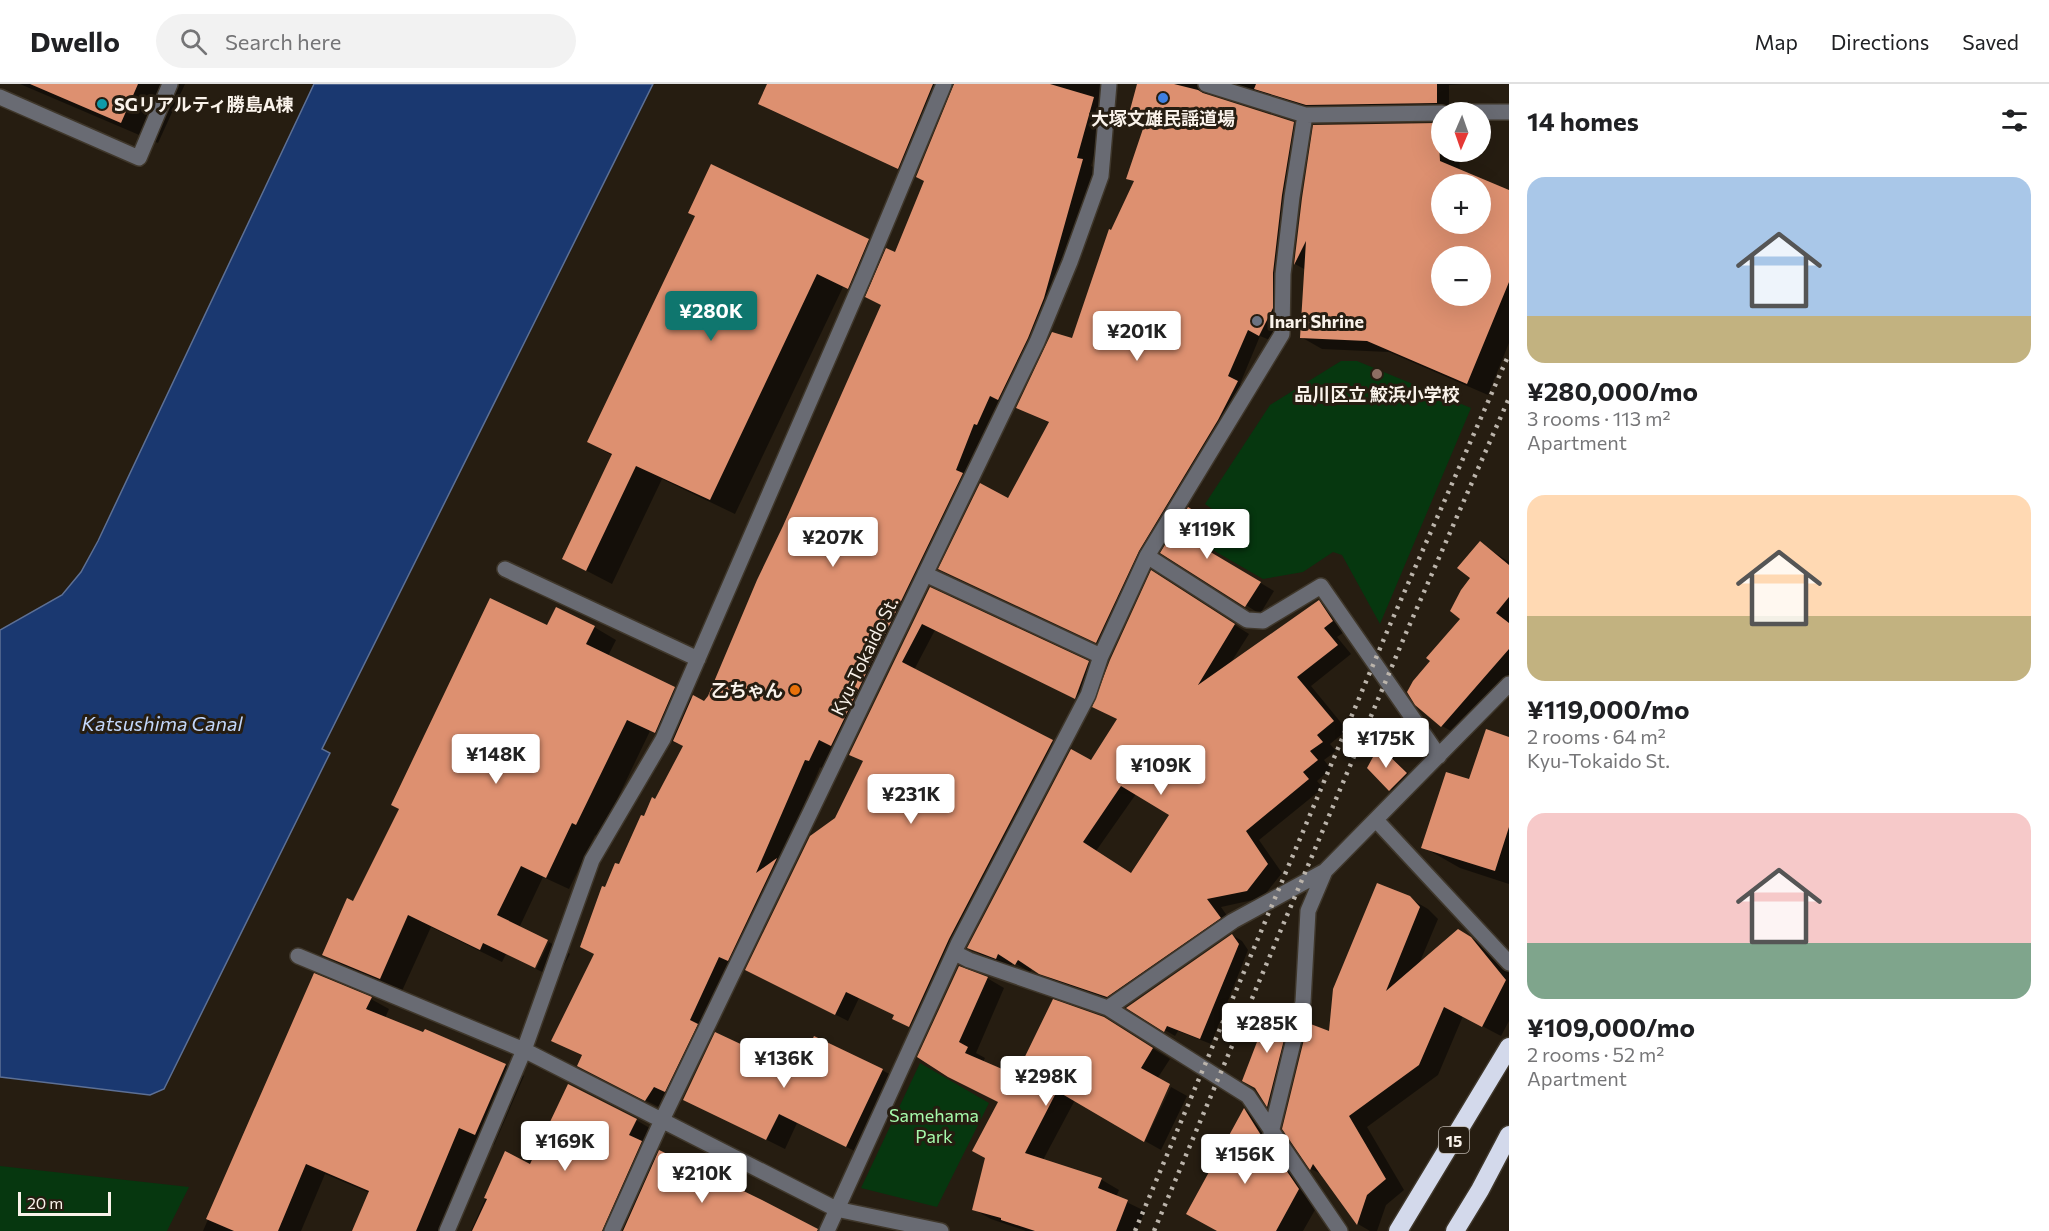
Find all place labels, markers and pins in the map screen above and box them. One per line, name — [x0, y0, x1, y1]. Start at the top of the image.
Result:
marker: 大塚文雄民謡道場 — [1156, 91, 1170, 105]
place label: SGリアルティ勝島A棟 — [114, 93, 294, 115]
marker: SGリアルティ勝島A棟 — [95, 97, 109, 111]
place label: 大塚文雄民謡道場 — [1091, 107, 1235, 129]
pin: ¥280K — [669, 291, 753, 342]
place label: Inari Shrine — [1269, 310, 1364, 332]
pin: ¥201K — [1095, 311, 1179, 362]
marker: Inari Shrine — [1250, 314, 1264, 328]
marker: 品川区立 鮫浜小学校 — [1370, 367, 1384, 381]
place label: 品川区立 鮫浜小学校 — [1294, 383, 1460, 405]
pin: ¥119K — [1165, 509, 1249, 560]
pin: ¥207K — [791, 517, 875, 568]
place label: 乙ちゃん — [711, 679, 783, 701]
marker: 乙ちゃん — [788, 683, 802, 697]
pin: ¥175K — [1344, 718, 1428, 769]
pin: ¥148K — [454, 734, 538, 785]
pin: ¥109K — [1119, 745, 1203, 796]
pin: ¥231K — [869, 774, 953, 825]
pin: ¥285K — [1225, 1003, 1309, 1054]
pin: ¥136K — [742, 1038, 826, 1089]
pin: ¥298K — [1004, 1056, 1088, 1107]
pin: ¥169K — [523, 1121, 607, 1172]
pin: ¥156K — [1203, 1134, 1287, 1185]
pin: ¥210K — [660, 1153, 744, 1204]

